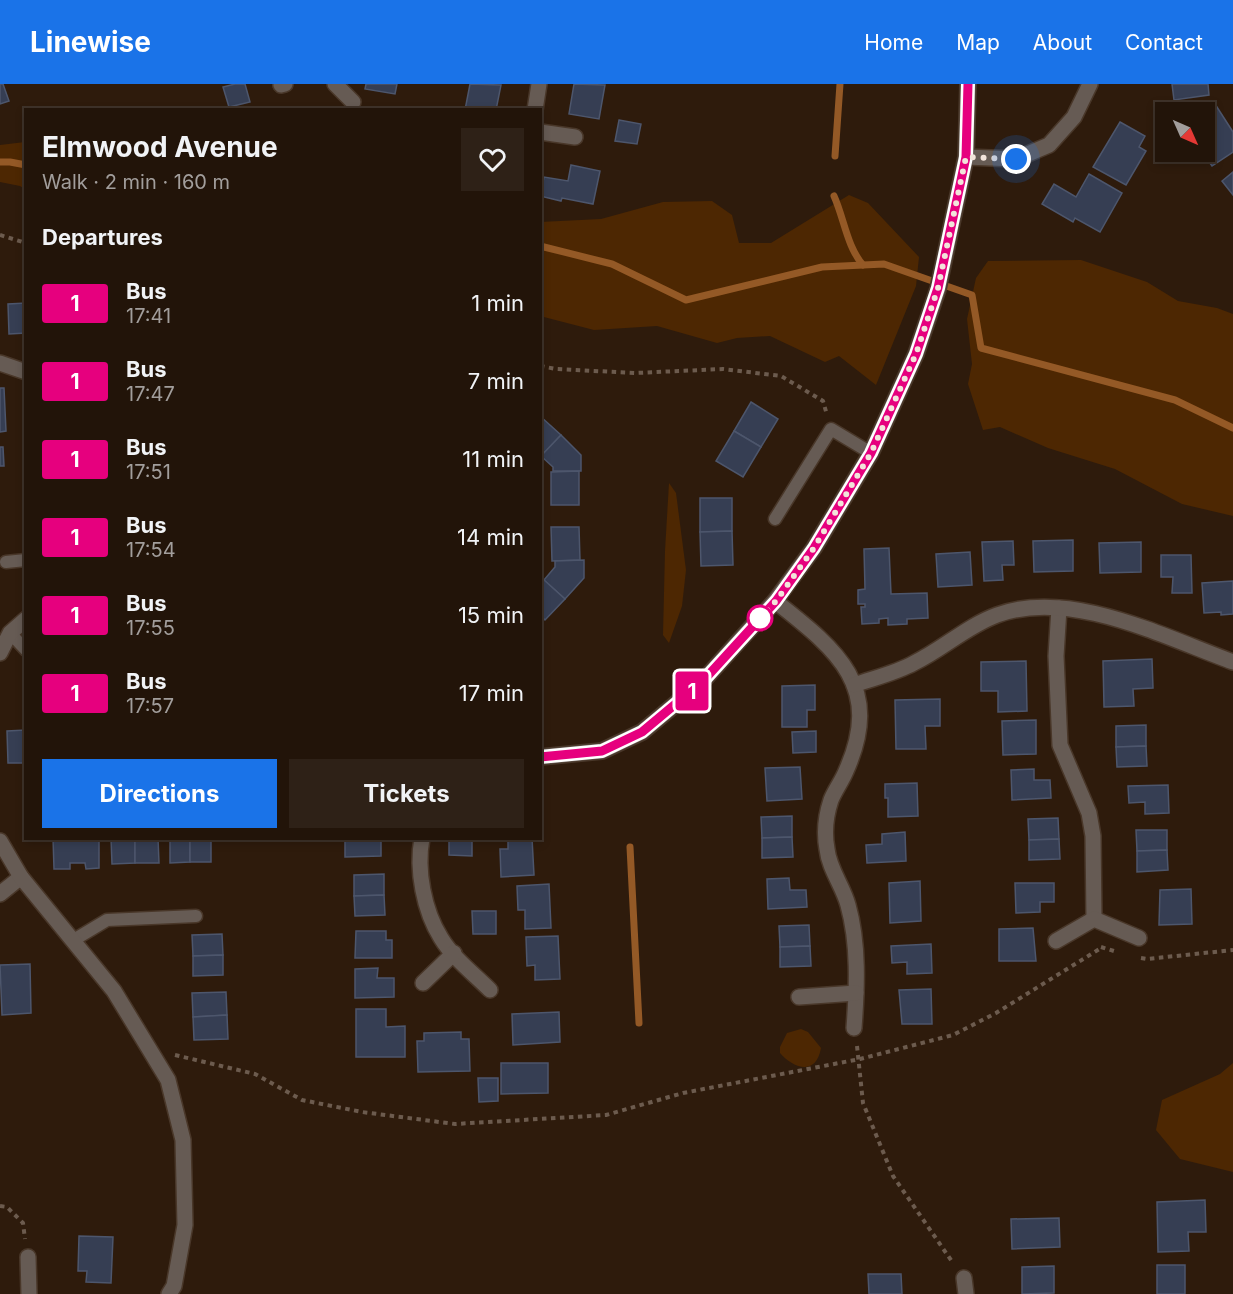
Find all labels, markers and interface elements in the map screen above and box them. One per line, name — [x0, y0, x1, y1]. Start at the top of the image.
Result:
text: Linewise — [30, 25, 151, 59]
text: Home — [864, 30, 923, 55]
text: Map — [956, 30, 1000, 55]
text: About — [1033, 30, 1092, 55]
text: Contact — [1125, 30, 1203, 55]
north arrow — [1155, 102, 1215, 162]
map controls — [1155, 102, 1215, 162]
button: heart — [461, 128, 524, 191]
text: Elmwood Avenue — [42, 130, 278, 164]
your location — [1001, 144, 1031, 174]
text: Walk · 2 min · 160 m — [42, 170, 230, 194]
text: Departures — [42, 224, 163, 250]
text: Bus — [126, 278, 167, 304]
text: 1 min — [471, 290, 524, 316]
text: 1 — [70, 291, 80, 316]
text: 17:41 — [126, 304, 171, 328]
text: Bus — [126, 356, 167, 382]
text: 7 min — [468, 368, 524, 394]
text: 1 — [70, 369, 80, 394]
text: 17:47 — [126, 382, 175, 406]
text: Bus — [126, 434, 167, 460]
text: 11 min — [462, 446, 524, 472]
text: 1 — [70, 447, 80, 472]
text: 17:51 — [126, 460, 171, 484]
text: Bus — [126, 512, 167, 538]
text: 14 min — [457, 524, 524, 550]
text: 1 — [70, 525, 80, 550]
text: 17:54 — [126, 538, 176, 562]
text: Bus — [126, 590, 167, 616]
text: 15 min — [458, 602, 524, 628]
text: 1 — [70, 603, 80, 628]
unlabelled marker — [747, 605, 773, 631]
text: 17:55 — [126, 616, 175, 640]
text: Bus — [126, 668, 167, 694]
line badge: 1 — [672, 672, 712, 710]
text: 1 — [687, 679, 697, 704]
text: 17 min — [459, 680, 524, 706]
text: 1 — [70, 681, 80, 706]
text: 17:57 — [126, 694, 174, 718]
button: Directions — [42, 759, 277, 828]
button: Tickets — [289, 759, 524, 828]

